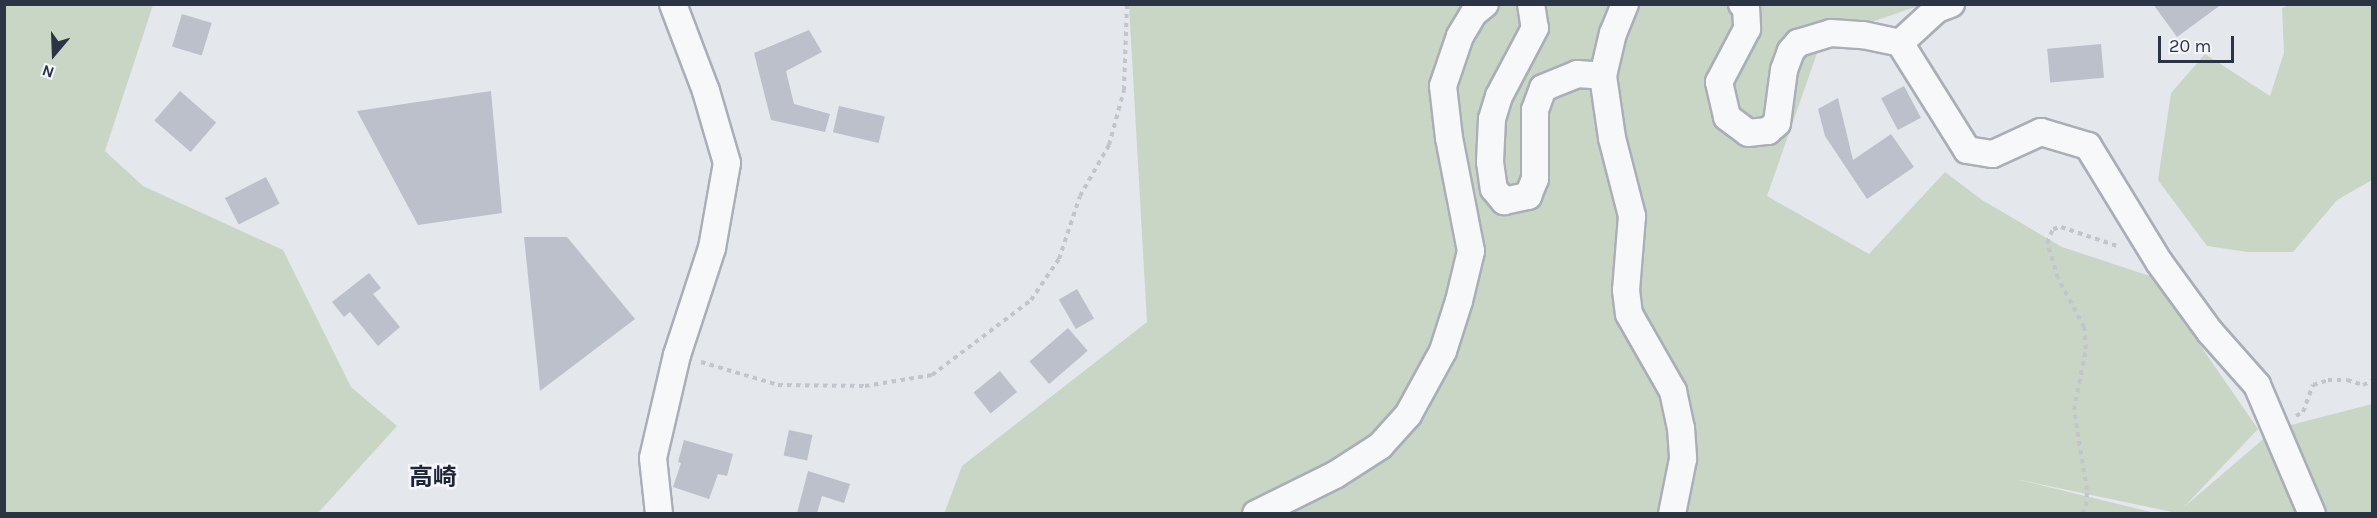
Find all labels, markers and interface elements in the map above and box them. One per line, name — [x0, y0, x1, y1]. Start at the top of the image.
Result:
north arrow — [24, 24, 84, 84]
scale bar — [2161, 24, 2238, 62]
text: 20 m — [2169, 35, 2211, 57]
text: N — [39, 61, 57, 82]
district label: 高崎 — [409, 464, 457, 492]

